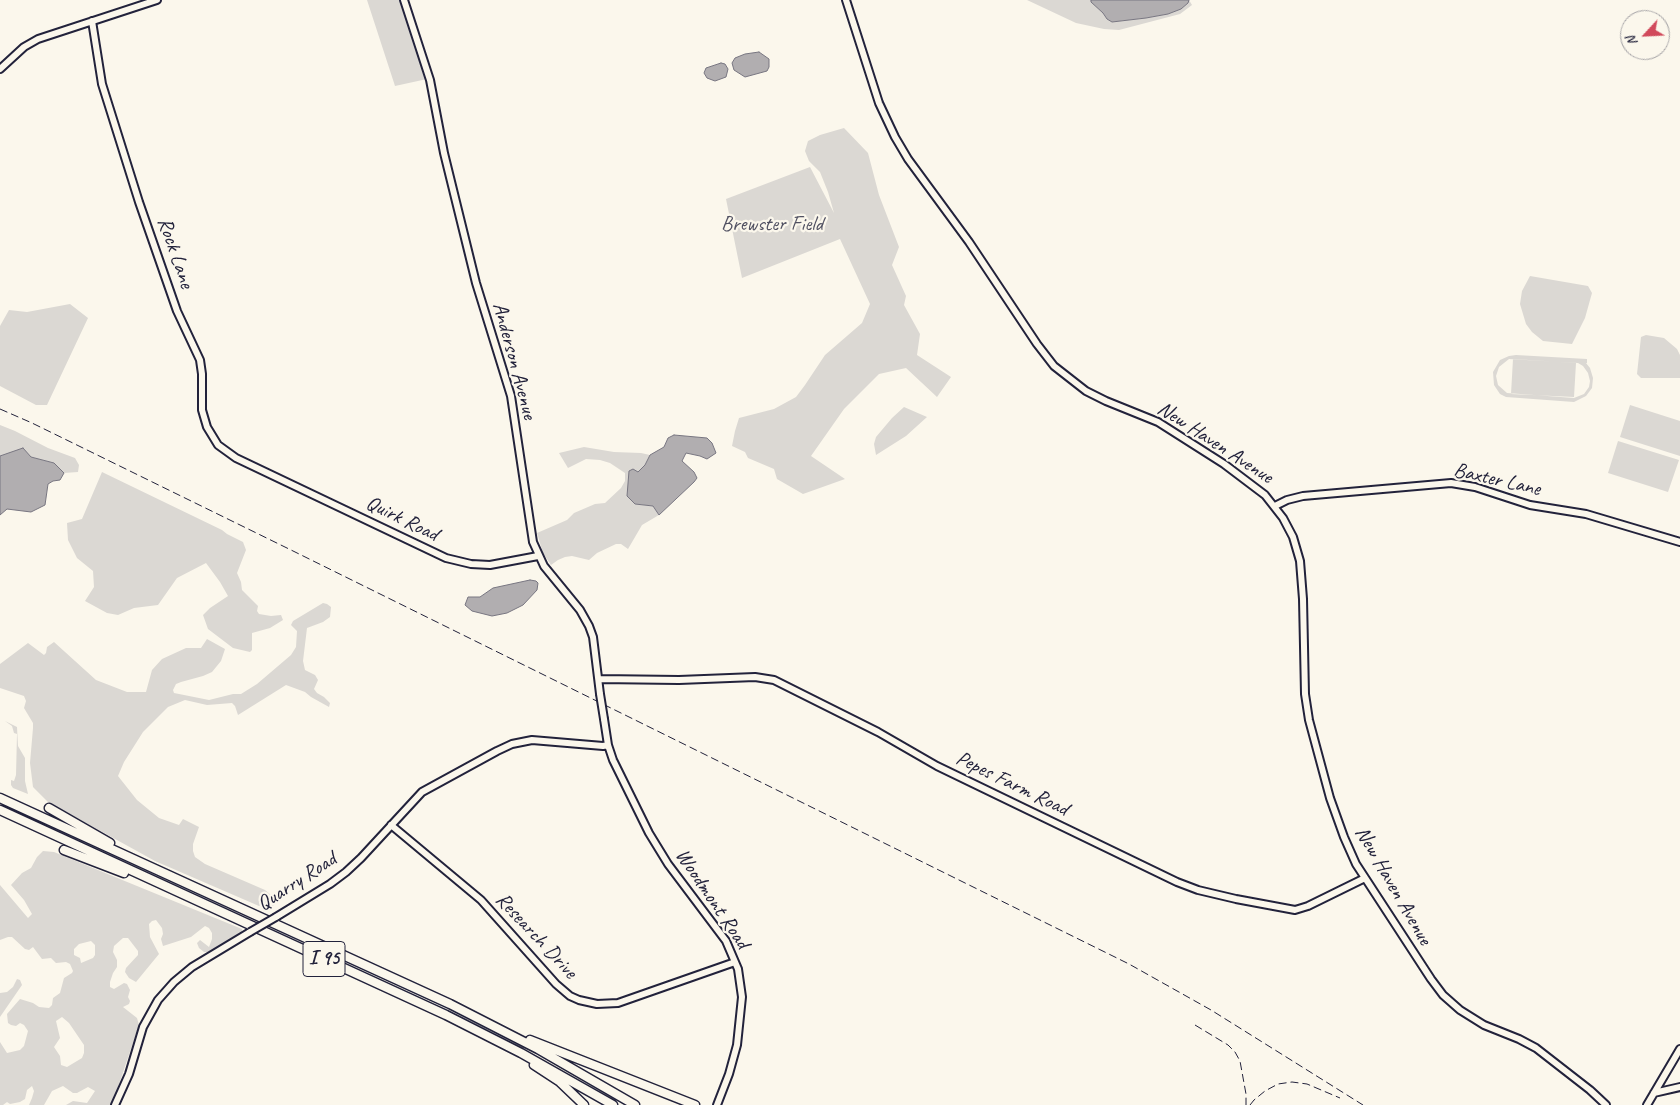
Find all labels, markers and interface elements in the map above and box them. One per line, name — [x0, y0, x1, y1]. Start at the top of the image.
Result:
north arrow — [1620, 10, 1670, 60]
text: N — [1622, 34, 1641, 49]
park label: Brewster Field — [721, 211, 823, 237]
street label: Rock Lane — [151, 214, 199, 292]
street label: Anderson Avenue — [486, 300, 542, 422]
street label: New Haven Avenue — [1152, 396, 1278, 490]
street label: Baxter Lane — [1451, 458, 1543, 502]
street label: Quirk Road — [362, 491, 442, 547]
street label: Pepes Farm Road — [952, 746, 1072, 822]
street label: New Haven Avenue — [1349, 822, 1437, 950]
street label: Woodmont Road — [669, 844, 755, 954]
street label: Quarry Road — [253, 847, 341, 917]
street label: Research Drive — [490, 888, 582, 984]
road number: I 95 — [303, 942, 345, 976]

